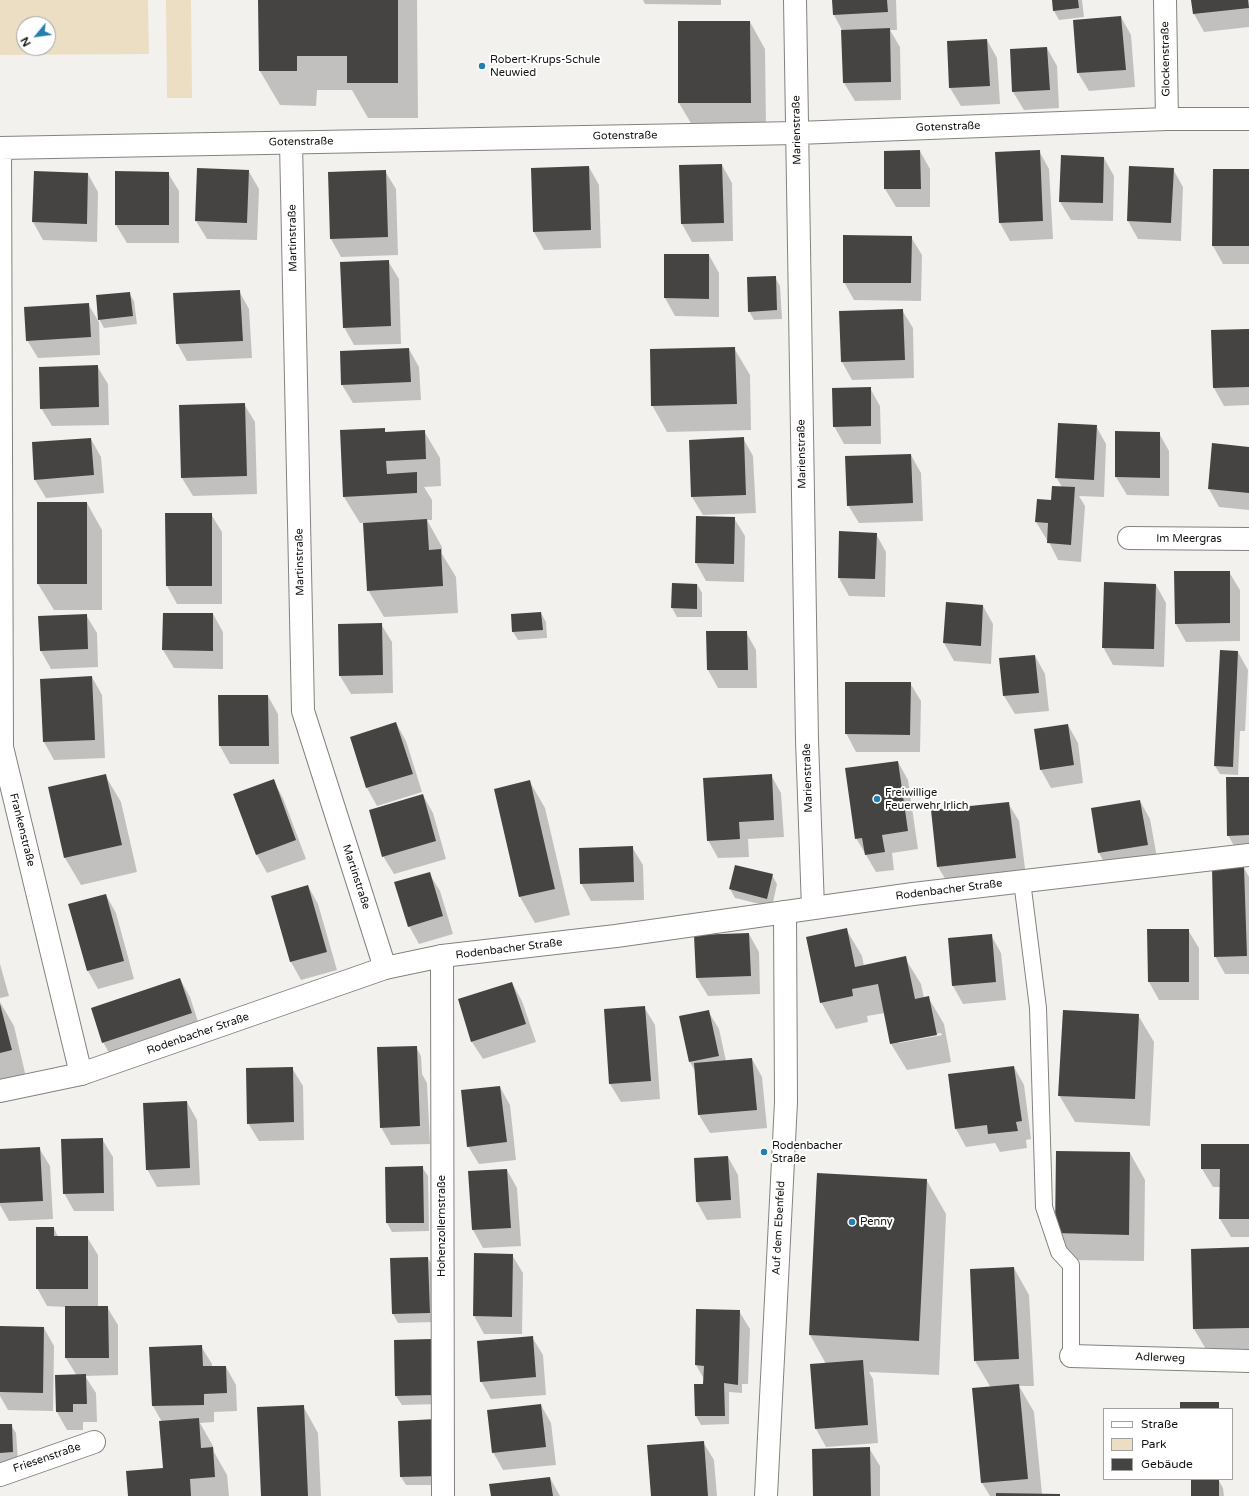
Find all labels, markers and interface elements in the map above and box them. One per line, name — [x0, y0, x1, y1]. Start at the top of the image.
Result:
north arrow — [16, 16, 56, 56]
street label: Glockenstraße — [1159, 21, 1173, 97]
text: N — [18, 35, 34, 49]
place label: Robert-Krups-Schule Neuwied — [490, 53, 600, 79]
marker: Robert-Krups-Schule Neuwied — [477, 61, 487, 71]
street label: Marienstraße — [790, 95, 804, 165]
street label: Gotenstraße — [915, 119, 981, 135]
street label: Gotenstraße — [593, 129, 657, 143]
street label: Gotenstraße — [269, 135, 333, 149]
street label: Martinstraße — [286, 204, 300, 272]
street label: Marienstraße — [795, 419, 809, 489]
street label: Martinstraße — [293, 528, 307, 596]
street label: Im Meergras — [1156, 532, 1222, 546]
street label: Marienstraße — [800, 743, 816, 813]
place label: Freiwillige Feuerwehr Irlich — [885, 786, 969, 812]
street label: Frankenstraße — [7, 792, 37, 868]
marker: Freiwillige Feuerwehr Irlich — [872, 794, 882, 804]
street label: Martinstraße — [339, 843, 373, 911]
street label: Rodenbacher Straße — [895, 877, 1003, 903]
street label: Rodenbacher Straße — [455, 936, 563, 962]
street label: Rodenbacher Straße — [145, 1010, 251, 1058]
place label: Rodenbacher Straße — [772, 1139, 843, 1165]
marker: Rodenbacher Straße — [759, 1147, 769, 1157]
street label: Hohenzollernstraße — [435, 1175, 449, 1277]
street label: Auf dem Ebenfeld — [770, 1180, 788, 1276]
place label: Penny — [860, 1215, 893, 1229]
marker: Penny — [847, 1217, 857, 1227]
street label: Adlerweg — [1135, 1351, 1185, 1365]
legend — [1103, 1408, 1233, 1480]
text: Straße — [1141, 1417, 1178, 1431]
text: Park — [1141, 1437, 1167, 1451]
street label: Friesenstraße — [12, 1440, 82, 1476]
text: Gebäude — [1141, 1457, 1193, 1471]

